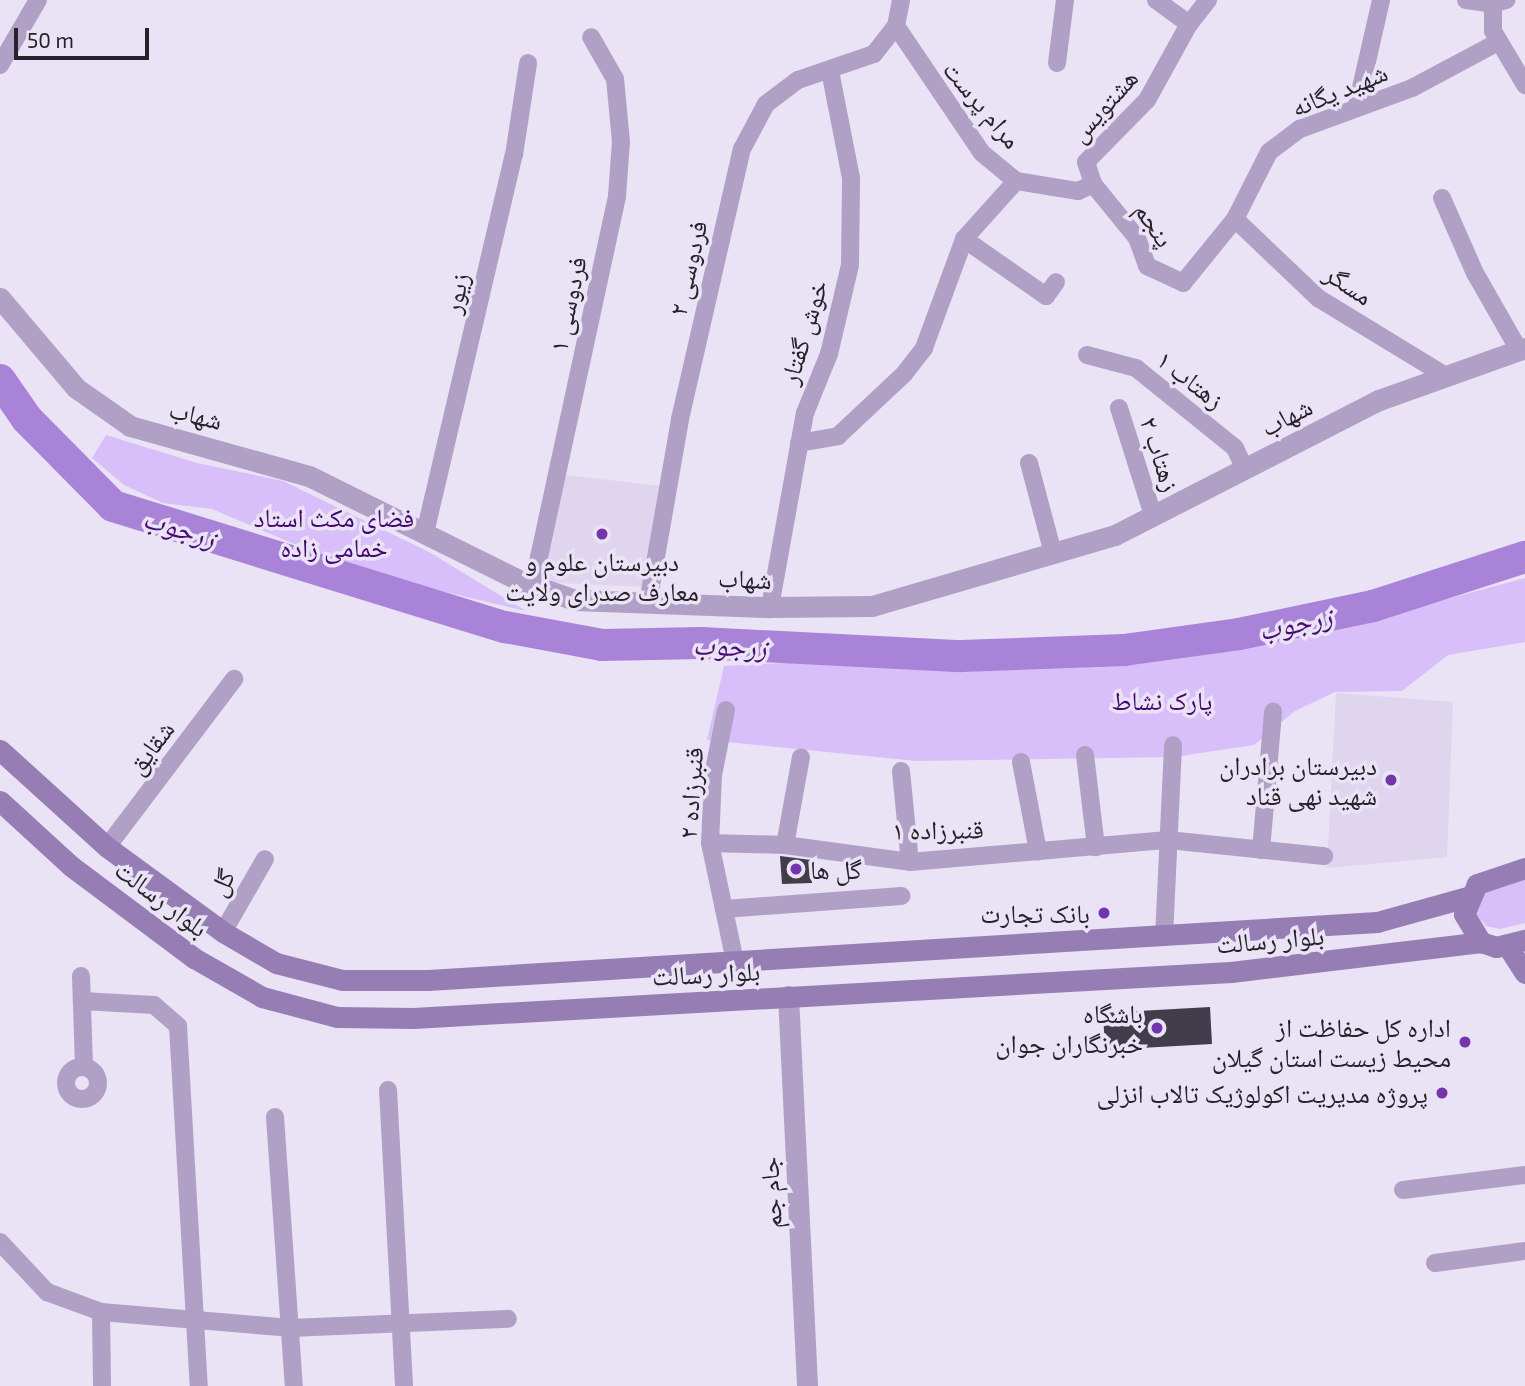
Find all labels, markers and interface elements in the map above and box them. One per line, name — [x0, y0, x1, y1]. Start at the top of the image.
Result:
scale bar — [18, 14, 152, 58]
text: 50 m — [27, 27, 74, 52]
street label: مرام پرست — [937, 54, 1029, 154]
street label: شهید یگانه — [1286, 56, 1392, 122]
street label: هشتویس — [1062, 62, 1144, 148]
street label: پنجم — [1129, 196, 1181, 252]
street label: فردوسی ۲ — [661, 217, 713, 319]
street label: فردوسی ۱ — [542, 253, 592, 355]
street label: مسگر — [1319, 257, 1379, 311]
street label: زیور — [435, 269, 475, 317]
street label: خوش گفتار — [772, 276, 834, 388]
street label: زهتاب ۱ — [1151, 343, 1231, 415]
street label: شهاب — [1255, 390, 1317, 442]
street label: شهاب — [166, 392, 226, 436]
street label: زهتاب ۲ — [1134, 413, 1188, 495]
water label: زرجوب — [140, 500, 220, 554]
park label: فضای مکث استاد خمامی زاده — [254, 501, 414, 562]
marker: دبیرستان علوم و معارف صدرای ولایت — [594, 526, 610, 542]
place label: دبیرستان علوم و معارف صدرای ولایت — [505, 545, 699, 606]
street label: شهاب — [718, 561, 772, 595]
water label: زرجوب — [1255, 598, 1335, 646]
water label: زرجوب — [692, 627, 768, 663]
park label: پارک نشاط — [1111, 684, 1213, 716]
street label: شقایق — [120, 714, 180, 780]
street label: قنبرزاده ۲ — [671, 746, 709, 840]
place label: دبیرستان برادران شهید نهی قناد — [1219, 749, 1377, 810]
marker: دبیرستان برادران شهید نهی قناد — [1383, 772, 1399, 788]
street label: قنبرزاده ۱ — [892, 813, 984, 845]
street label: بلوار رسالت — [109, 853, 215, 943]
place label: گل ها — [810, 853, 862, 885]
marker: گل ها — [788, 861, 804, 877]
street label: گل — [201, 863, 241, 901]
place label: بانک تجارت — [980, 897, 1090, 929]
marker: بانک تجارت — [1096, 905, 1112, 921]
street label: بلوار رسالت — [1215, 919, 1325, 959]
street label: بلوار رسالت — [651, 955, 761, 991]
place label: باشگاه خبرنگاران جوان — [995, 997, 1143, 1058]
place label: اداره کل حفاظت از محیط زیست استان گیلان — [1212, 1011, 1451, 1072]
marker: باشگاه خبرنگاران جوان — [1149, 1020, 1165, 1036]
marker: اداره کل حفاظت از محیط زیست استان گیلان — [1457, 1034, 1473, 1050]
place label: پروژه مدیریت اکولوژیک تالاب انزلی — [1097, 1077, 1428, 1109]
marker: پروژه مدیریت اکولوژیک تالاب انزلی — [1434, 1085, 1450, 1101]
street label: جام جم — [753, 1156, 787, 1230]

